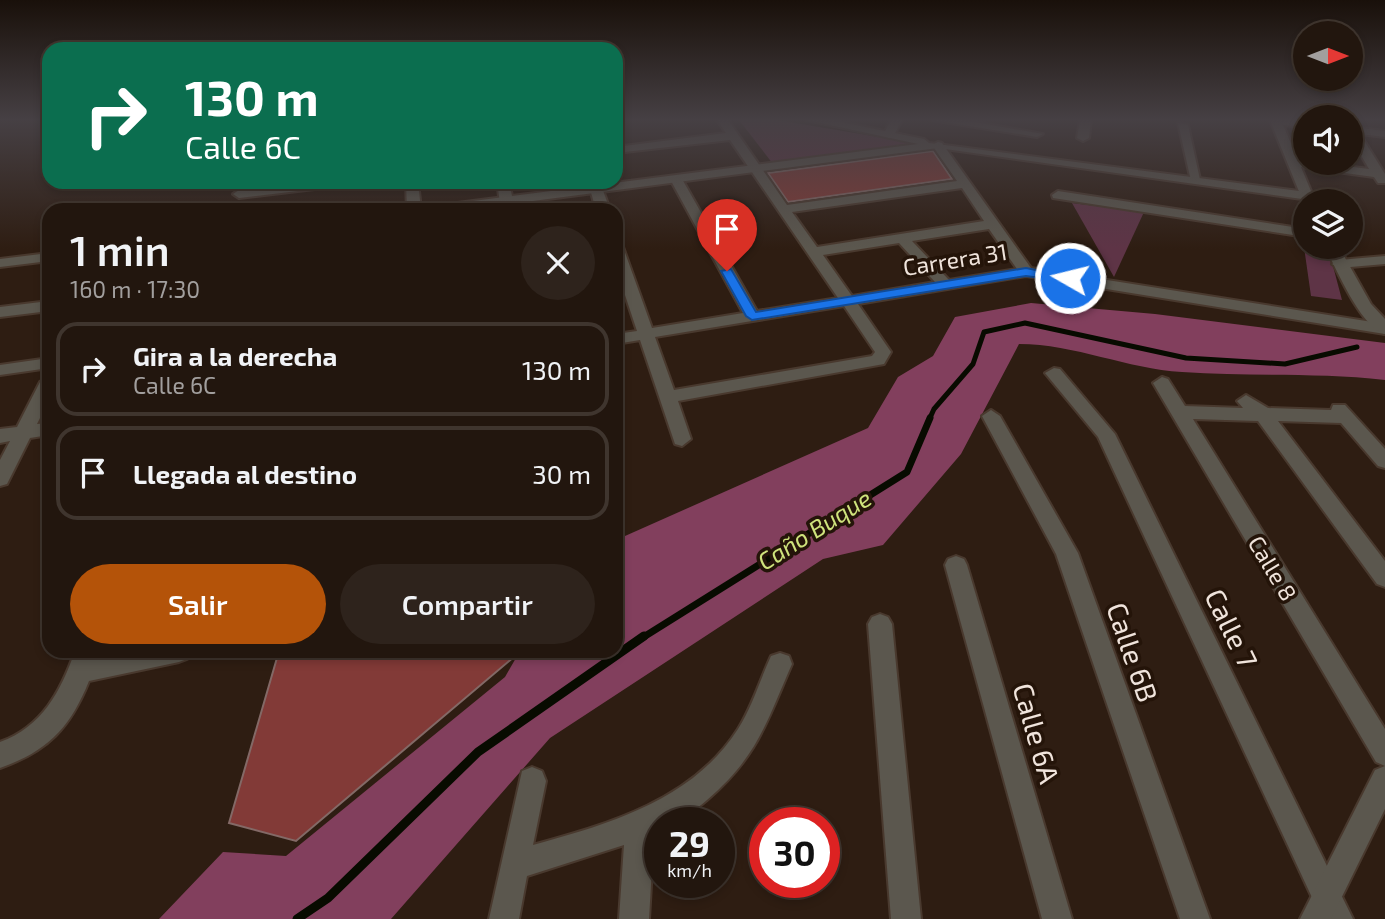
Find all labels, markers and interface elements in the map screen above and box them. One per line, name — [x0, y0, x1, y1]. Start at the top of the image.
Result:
north arrow — [1293, 21, 1363, 91]
map controls — [1293, 21, 1363, 259]
text: 130 m — [185, 67, 319, 126]
icon: right — [70, 70, 161, 161]
button: sound — [1293, 105, 1363, 175]
text: Calle 6C — [185, 127, 301, 165]
button: layers — [1293, 189, 1363, 259]
pin — [697, 199, 757, 271]
icon: arrive — [708, 210, 746, 248]
text: 1 min — [70, 224, 170, 274]
button: close — [521, 226, 595, 300]
street label: Carrera 31 — [901, 237, 1009, 281]
position arrow — [1033, 241, 1107, 315]
text: 160 m · 17:30 — [70, 275, 200, 303]
text: Gira a la derecha — [133, 340, 337, 371]
icon: right — [74, 350, 112, 388]
text: 130 m — [522, 354, 591, 385]
text: Calle 6C — [133, 371, 216, 399]
icon: arrive — [74, 454, 112, 492]
text: Llegada al destino — [133, 458, 357, 489]
text: 30 m — [532, 458, 591, 489]
water label: Caño Buque — [752, 483, 876, 575]
street label: Calle 8 — [1243, 530, 1303, 606]
button: Salir — [70, 564, 326, 644]
button: Compartir — [340, 564, 595, 644]
street label: Calle 7 — [1198, 583, 1266, 673]
street label: Calle 6B — [1100, 598, 1166, 706]
street label: Calle 6A — [1007, 679, 1068, 788]
speed limit sign: 30 — [749, 807, 840, 898]
text: 29 — [669, 822, 710, 864]
text: km/h — [667, 859, 712, 881]

